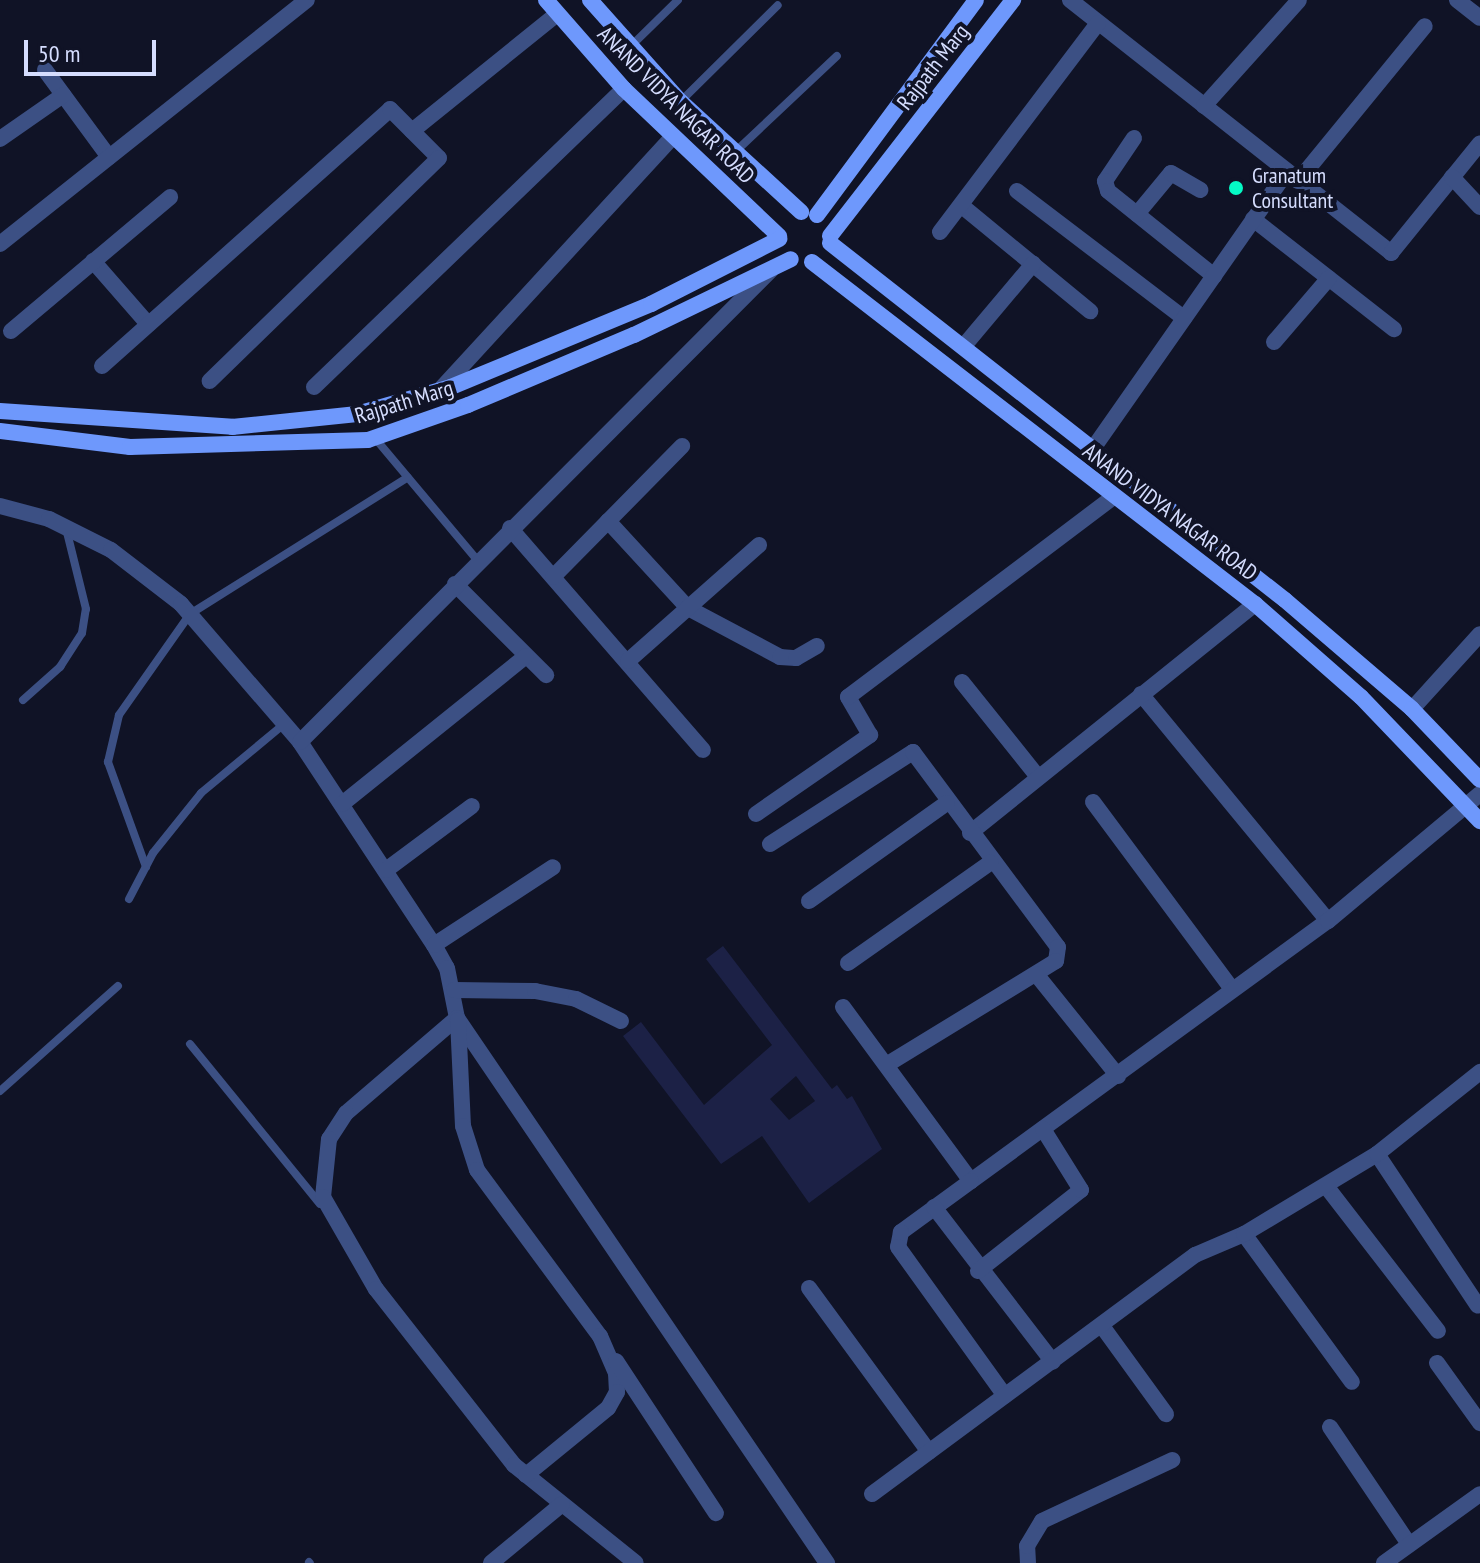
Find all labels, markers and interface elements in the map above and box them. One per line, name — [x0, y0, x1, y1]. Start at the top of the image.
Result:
street label: Rajpath Marg — [891, 19, 975, 115]
street label: ANAND VIDYA NAGAR ROAD — [592, 21, 760, 189]
scale bar — [28, 24, 160, 74]
text: 50 m — [38, 38, 80, 69]
place label: Granatum Consultant — [1252, 162, 1333, 214]
marker: Granatum Consultant — [1227, 179, 1245, 197]
street label: Rajpath Marg — [352, 375, 456, 429]
street label: ANAND VIDYA NAGAR ROAD — [1077, 438, 1263, 586]

